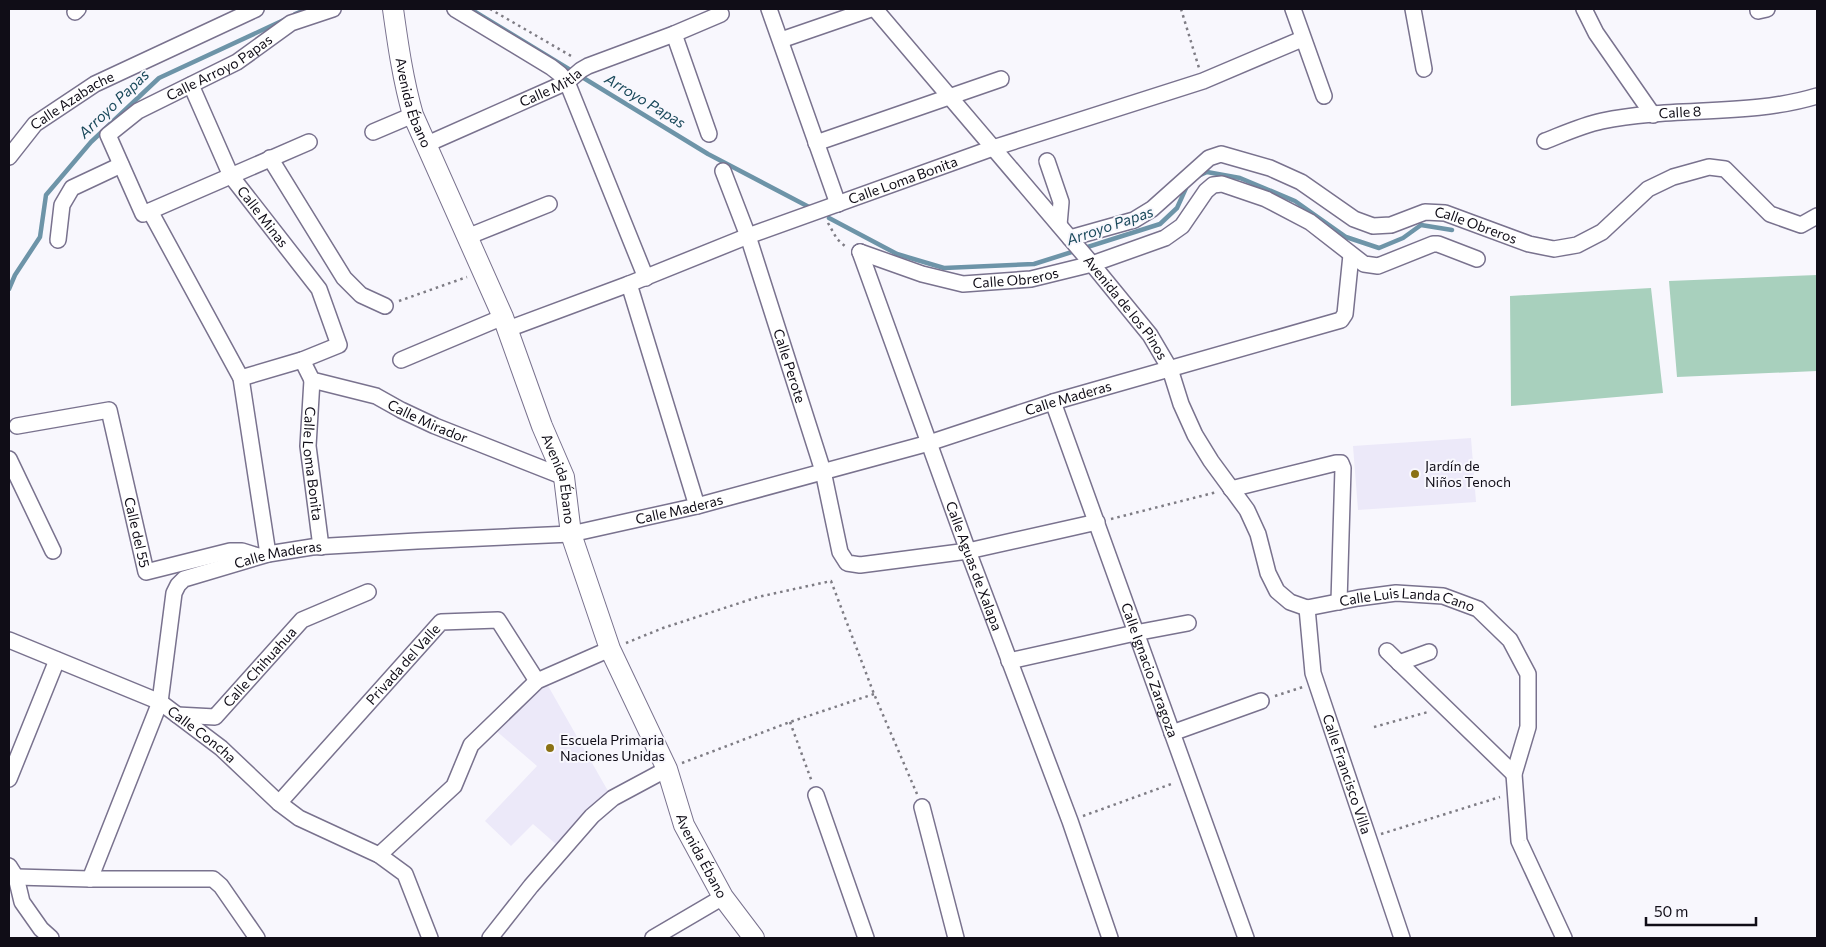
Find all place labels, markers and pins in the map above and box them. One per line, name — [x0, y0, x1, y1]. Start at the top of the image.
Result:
place label: Jardín de Niños Tenoch — [1425, 457, 1511, 490]
marker: Jardín de Niños Tenoch — [1409, 468, 1421, 480]
place label: Escuela Primaria Naciones Unidas — [560, 731, 665, 764]
marker: Escuela Primaria Naciones Unidas — [544, 742, 556, 754]

